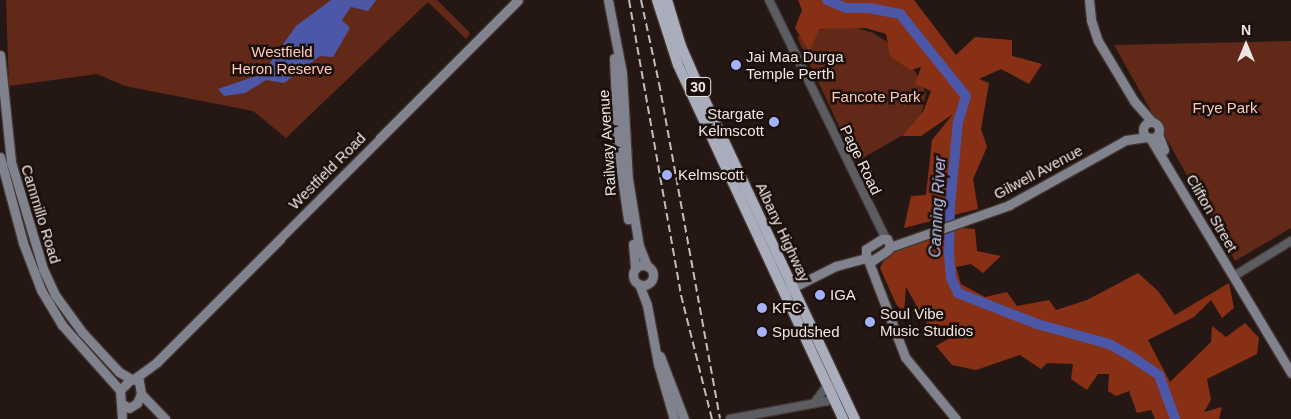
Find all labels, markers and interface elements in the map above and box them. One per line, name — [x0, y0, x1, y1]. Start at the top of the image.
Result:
north arrow — [1221, 20, 1271, 70]
text: N — [1241, 22, 1251, 38]
park label: Westfield Heron Reserve — [232, 42, 332, 77]
place label: Jai Maa Durga Temple Perth — [746, 47, 844, 82]
marker: Jai Maa Durga Temple Perth — [730, 59, 742, 71]
road number: 30 — [684, 75, 712, 98]
park label: Fancote Park — [831, 88, 921, 106]
street label: Railway Avenue — [594, 89, 620, 197]
park label: Frye Park — [1192, 99, 1258, 117]
place label: Stargate Kelmscott — [698, 104, 764, 139]
marker: Stargate Kelmscott — [768, 116, 780, 128]
street label: Page Road — [836, 122, 886, 198]
street label: Westfield Road — [285, 129, 369, 213]
street label: Gilwell Avenue — [990, 141, 1086, 203]
water label: Canning River — [926, 156, 950, 258]
street label: Cammillo Road — [17, 162, 65, 266]
place label: Kelmscott — [678, 166, 744, 184]
marker: Kelmscott — [660, 168, 674, 182]
street label: Clifton Street — [1183, 171, 1241, 255]
street label: Albany Highway — [752, 179, 814, 285]
place label: IGA — [830, 286, 856, 304]
marker: IGA — [814, 289, 826, 301]
place label: KFC — [772, 299, 802, 317]
marker: KFC — [756, 302, 768, 314]
place label: Soul Vibe Music Studios — [880, 304, 973, 339]
marker: Soul Vibe Music Studios — [864, 316, 876, 328]
place label: Spudshed — [772, 323, 840, 341]
marker: Spudshed — [756, 326, 768, 338]

